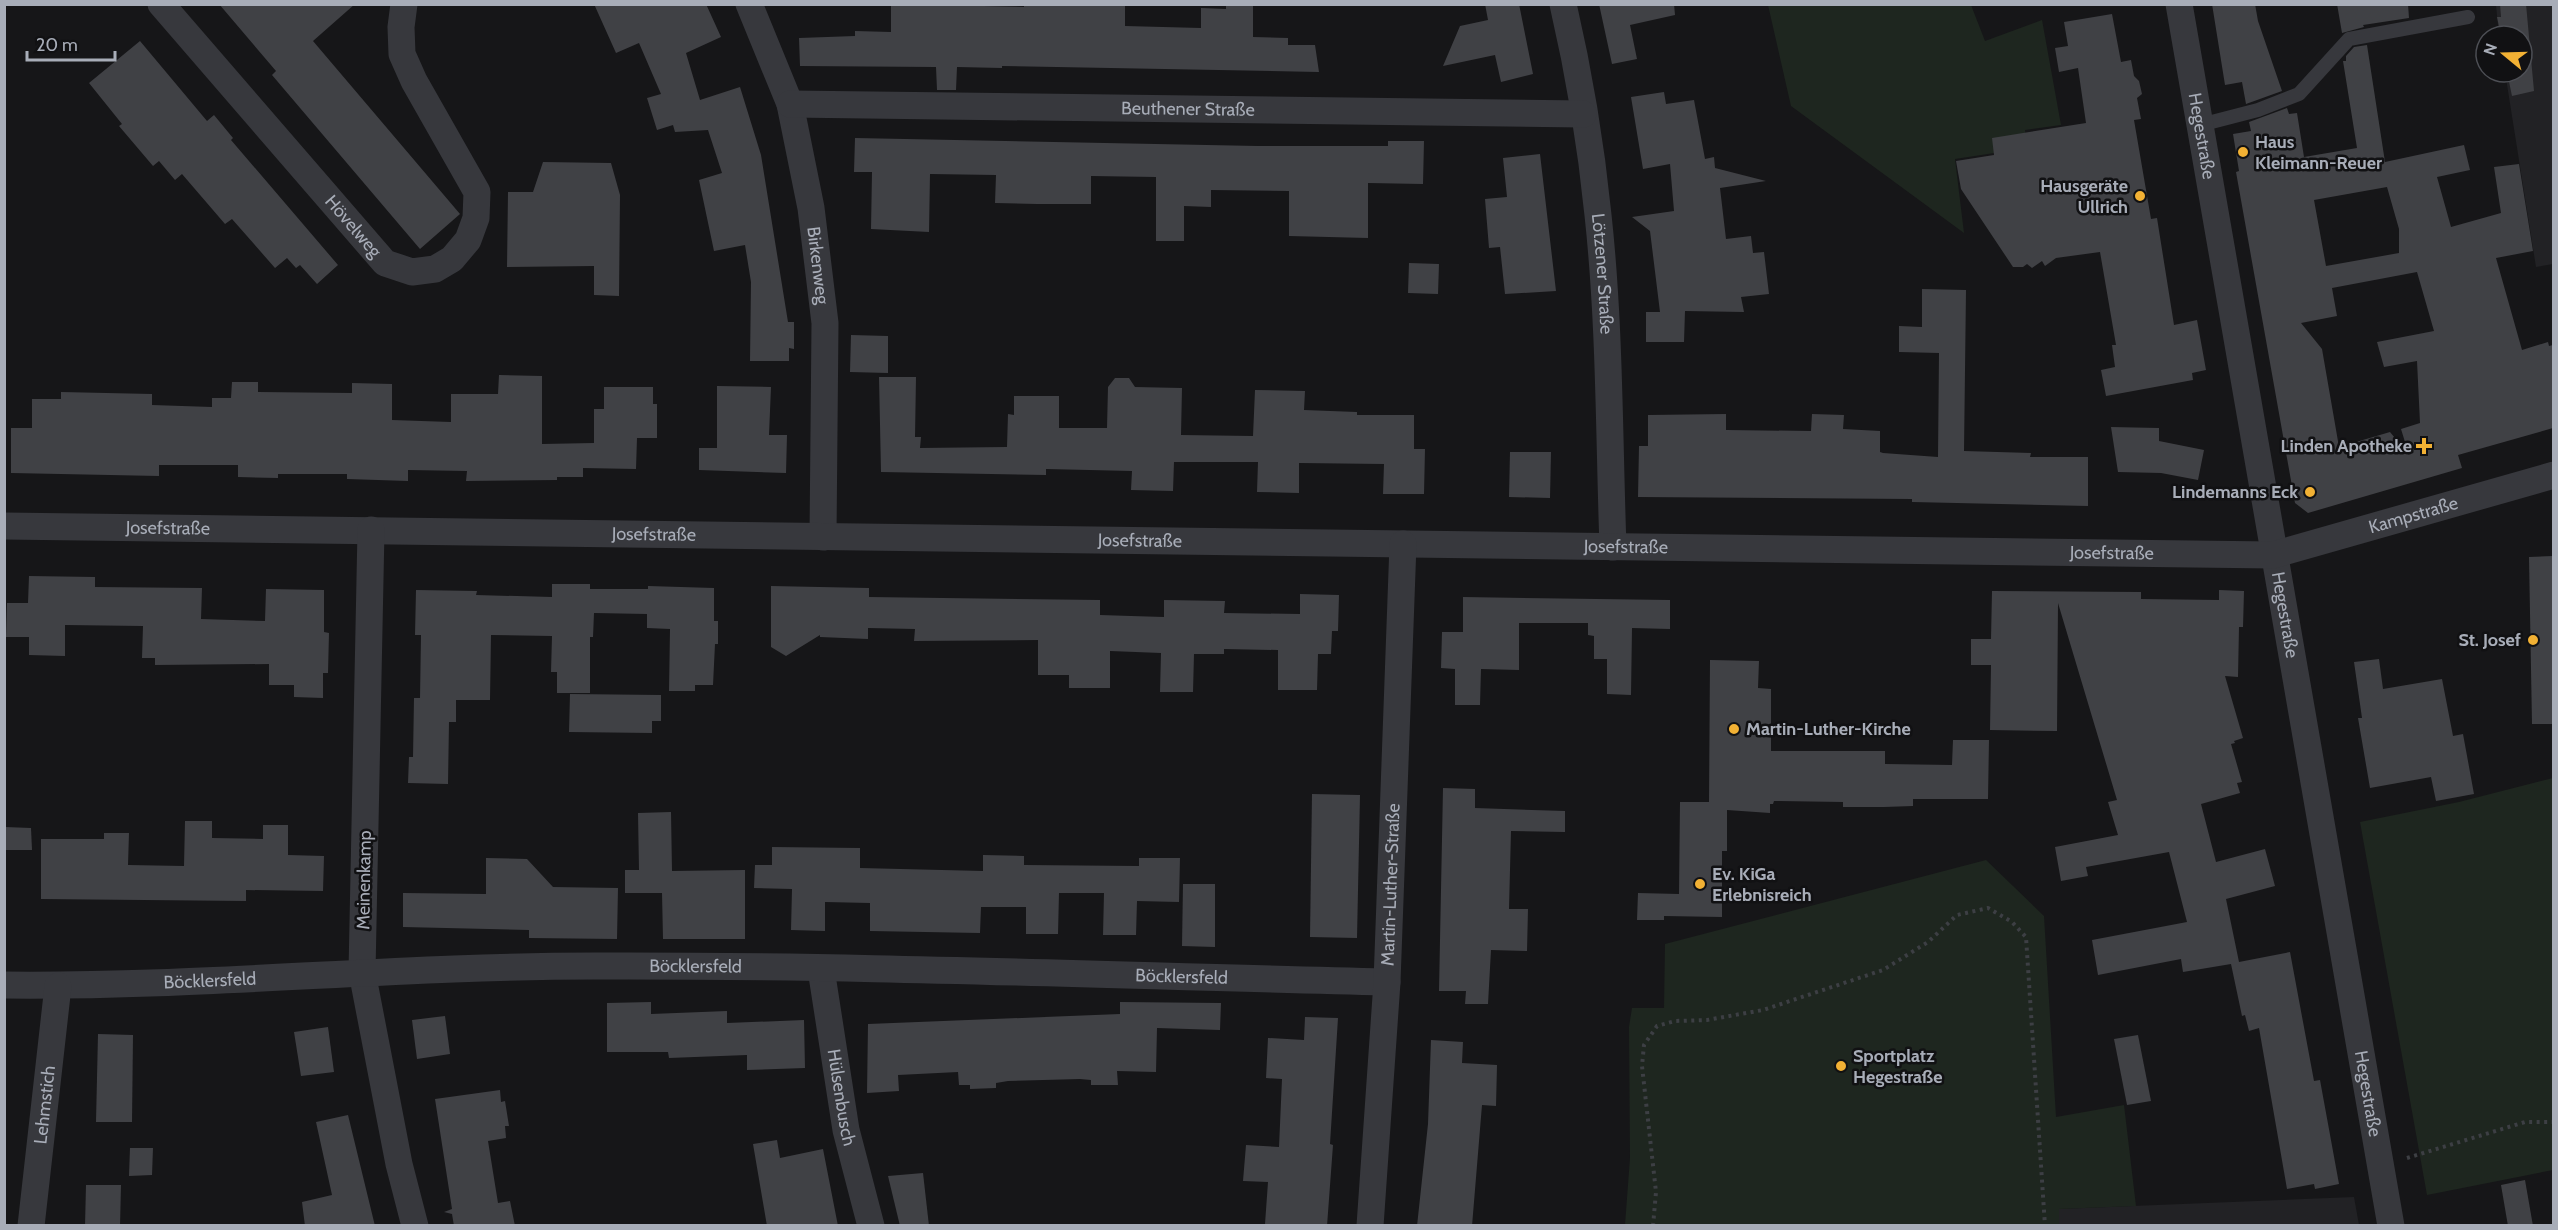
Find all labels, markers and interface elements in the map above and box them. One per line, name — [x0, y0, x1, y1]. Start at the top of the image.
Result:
scale bar — [27, 24, 116, 62]
north arrow — [2474, 24, 2534, 84]
text: 20 m — [36, 34, 78, 56]
text: N — [2479, 41, 2501, 58]
street label: Hegestraße — [2184, 91, 2220, 181]
street label: Beuthener Straße — [1121, 97, 1255, 121]
place label: Haus Kleimann-Reuer — [2255, 131, 2382, 174]
marker: Haus Kleimann-Reuer — [2236, 145, 2250, 159]
place label: Hausgeräte Ullrich — [2040, 175, 2128, 218]
marker: Hausgeräte Ullrich — [2133, 189, 2147, 203]
street label: Hövelweg — [320, 191, 387, 263]
street label: Lötzener Straße — [1587, 212, 1618, 335]
street label: Birkenweg — [802, 225, 834, 307]
place label: Linden Apotheke — [2281, 435, 2412, 457]
marker: Linden Apotheke — [2417, 439, 2431, 453]
place label: Lindemanns Eck — [2172, 481, 2298, 503]
marker: Lindemanns Eck — [2303, 485, 2317, 499]
street label: Kampstraße — [2366, 492, 2460, 538]
street label: Josefstraße — [125, 517, 210, 540]
street label: Josefstraße — [611, 523, 696, 546]
street label: Josefstraße — [1097, 529, 1182, 552]
street label: Josefstraße — [1583, 535, 1668, 558]
street label: Josefstraße — [2069, 541, 2154, 564]
street label: Hegestraße — [2267, 570, 2303, 660]
place label: St. Josef — [2458, 629, 2521, 651]
marker: St. Josef — [2526, 633, 2540, 647]
place label: Martin-Luther-Kirche — [1746, 718, 1911, 740]
marker: Martin-Luther-Kirche — [1727, 722, 1741, 736]
street label: Martin-Luther-Straße — [1377, 803, 1405, 966]
street label: Meinenkamp — [352, 830, 376, 930]
place label: Ev. KiGa Erlebnisreich — [1712, 863, 1812, 906]
marker: Ev. KiGa Erlebnisreich — [1693, 877, 1707, 891]
street label: Böcklersfeld — [649, 955, 742, 978]
street label: Böcklersfeld — [1135, 964, 1228, 989]
street label: Böcklersfeld — [163, 967, 257, 993]
place label: Sportplatz Hegestraße — [1853, 1045, 1942, 1088]
street label: Hülsenbusch — [823, 1047, 861, 1148]
street label: Hegestraße — [2350, 1049, 2386, 1139]
marker: Sportplatz Hegestraße — [1834, 1059, 1848, 1073]
street label: Lehmstich — [29, 1064, 60, 1145]

